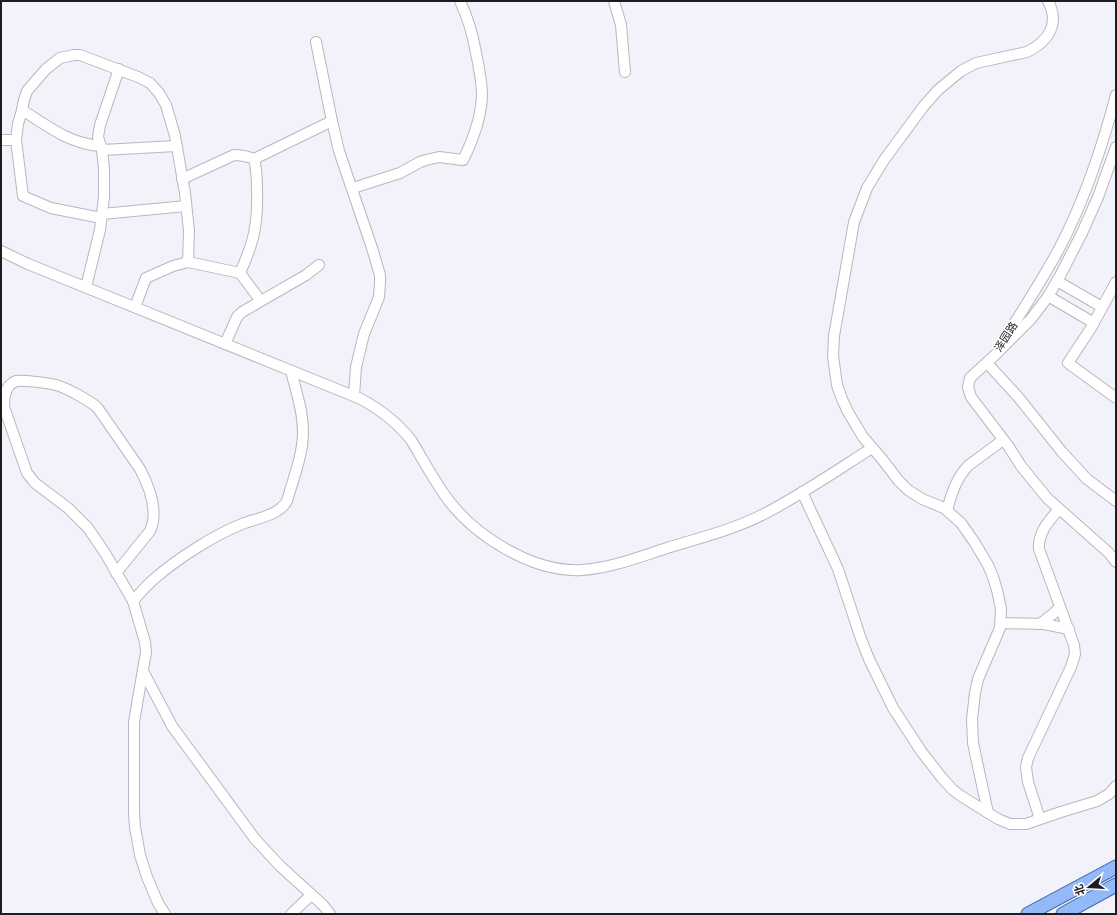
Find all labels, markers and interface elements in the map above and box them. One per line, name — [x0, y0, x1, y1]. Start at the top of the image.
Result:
street label: 泽园路 — [992, 320, 1020, 354]
north arrow — [1069, 867, 1109, 907]
text: 北 — [1072, 883, 1088, 897]

